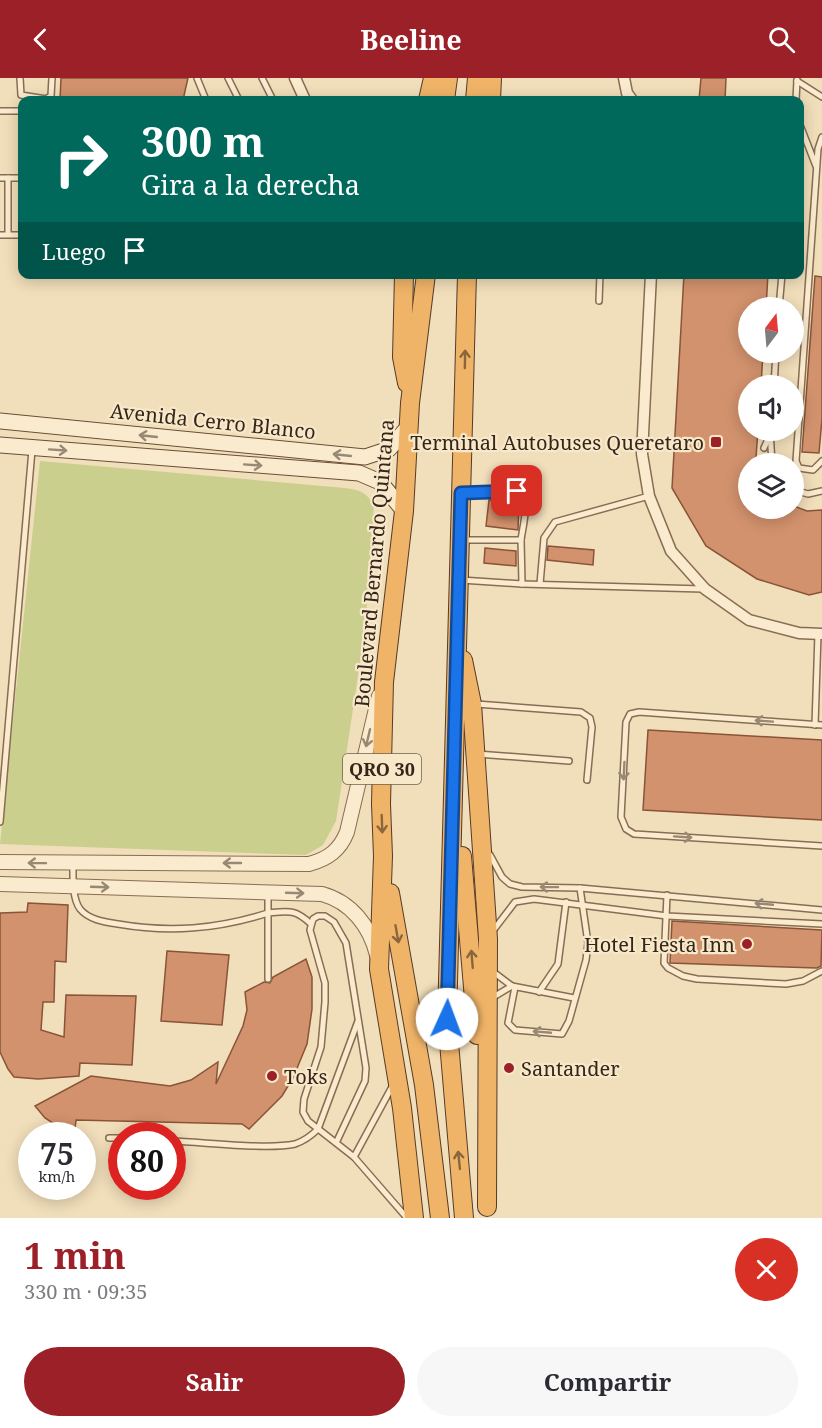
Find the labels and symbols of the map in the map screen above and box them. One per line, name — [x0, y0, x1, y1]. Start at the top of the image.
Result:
north arrow — [738, 297, 804, 363]
one-way arrow — [459, 349, 471, 369]
street label: Avenida Cerro Blanco — [109, 397, 317, 445]
street label: Boulevard Bernardo Quintana — [348, 418, 400, 708]
place label: Terminal Autobuses Queretaro — [410, 429, 704, 456]
one-way arrow — [139, 430, 159, 441]
marker: Terminal Autobuses Queretaro — [709, 435, 723, 449]
one-way arrow — [48, 445, 68, 456]
one-way arrow — [333, 449, 353, 460]
one-way arrow — [242, 460, 262, 471]
pin — [491, 465, 542, 516]
one-way arrow — [754, 715, 774, 726]
one-way arrow — [361, 728, 373, 747]
road number: QRO 30 — [343, 754, 421, 784]
one-way arrow — [618, 761, 629, 781]
one-way arrow — [376, 814, 387, 834]
one-way arrow — [672, 832, 692, 843]
one-way arrow — [27, 857, 47, 869]
one-way arrow — [222, 857, 242, 869]
one-way arrow — [90, 881, 110, 892]
one-way arrow — [539, 882, 559, 893]
one-way arrow — [285, 887, 305, 899]
one-way arrow — [754, 898, 774, 909]
one-way arrow — [392, 924, 403, 944]
place label: Hotel Fiesta Inn — [584, 931, 735, 958]
marker: Hotel Fiesta Inn — [740, 937, 754, 951]
one-way arrow — [466, 950, 477, 970]
position arrow — [415, 987, 479, 1051]
one-way arrow — [532, 1026, 552, 1037]
place label: Santander — [521, 1055, 620, 1082]
marker: Santander — [502, 1061, 516, 1075]
place label: Toks — [284, 1063, 328, 1090]
marker: Toks — [265, 1069, 279, 1083]
speed limit sign: 80 — [108, 1122, 186, 1200]
one-way arrow — [453, 1150, 464, 1170]

